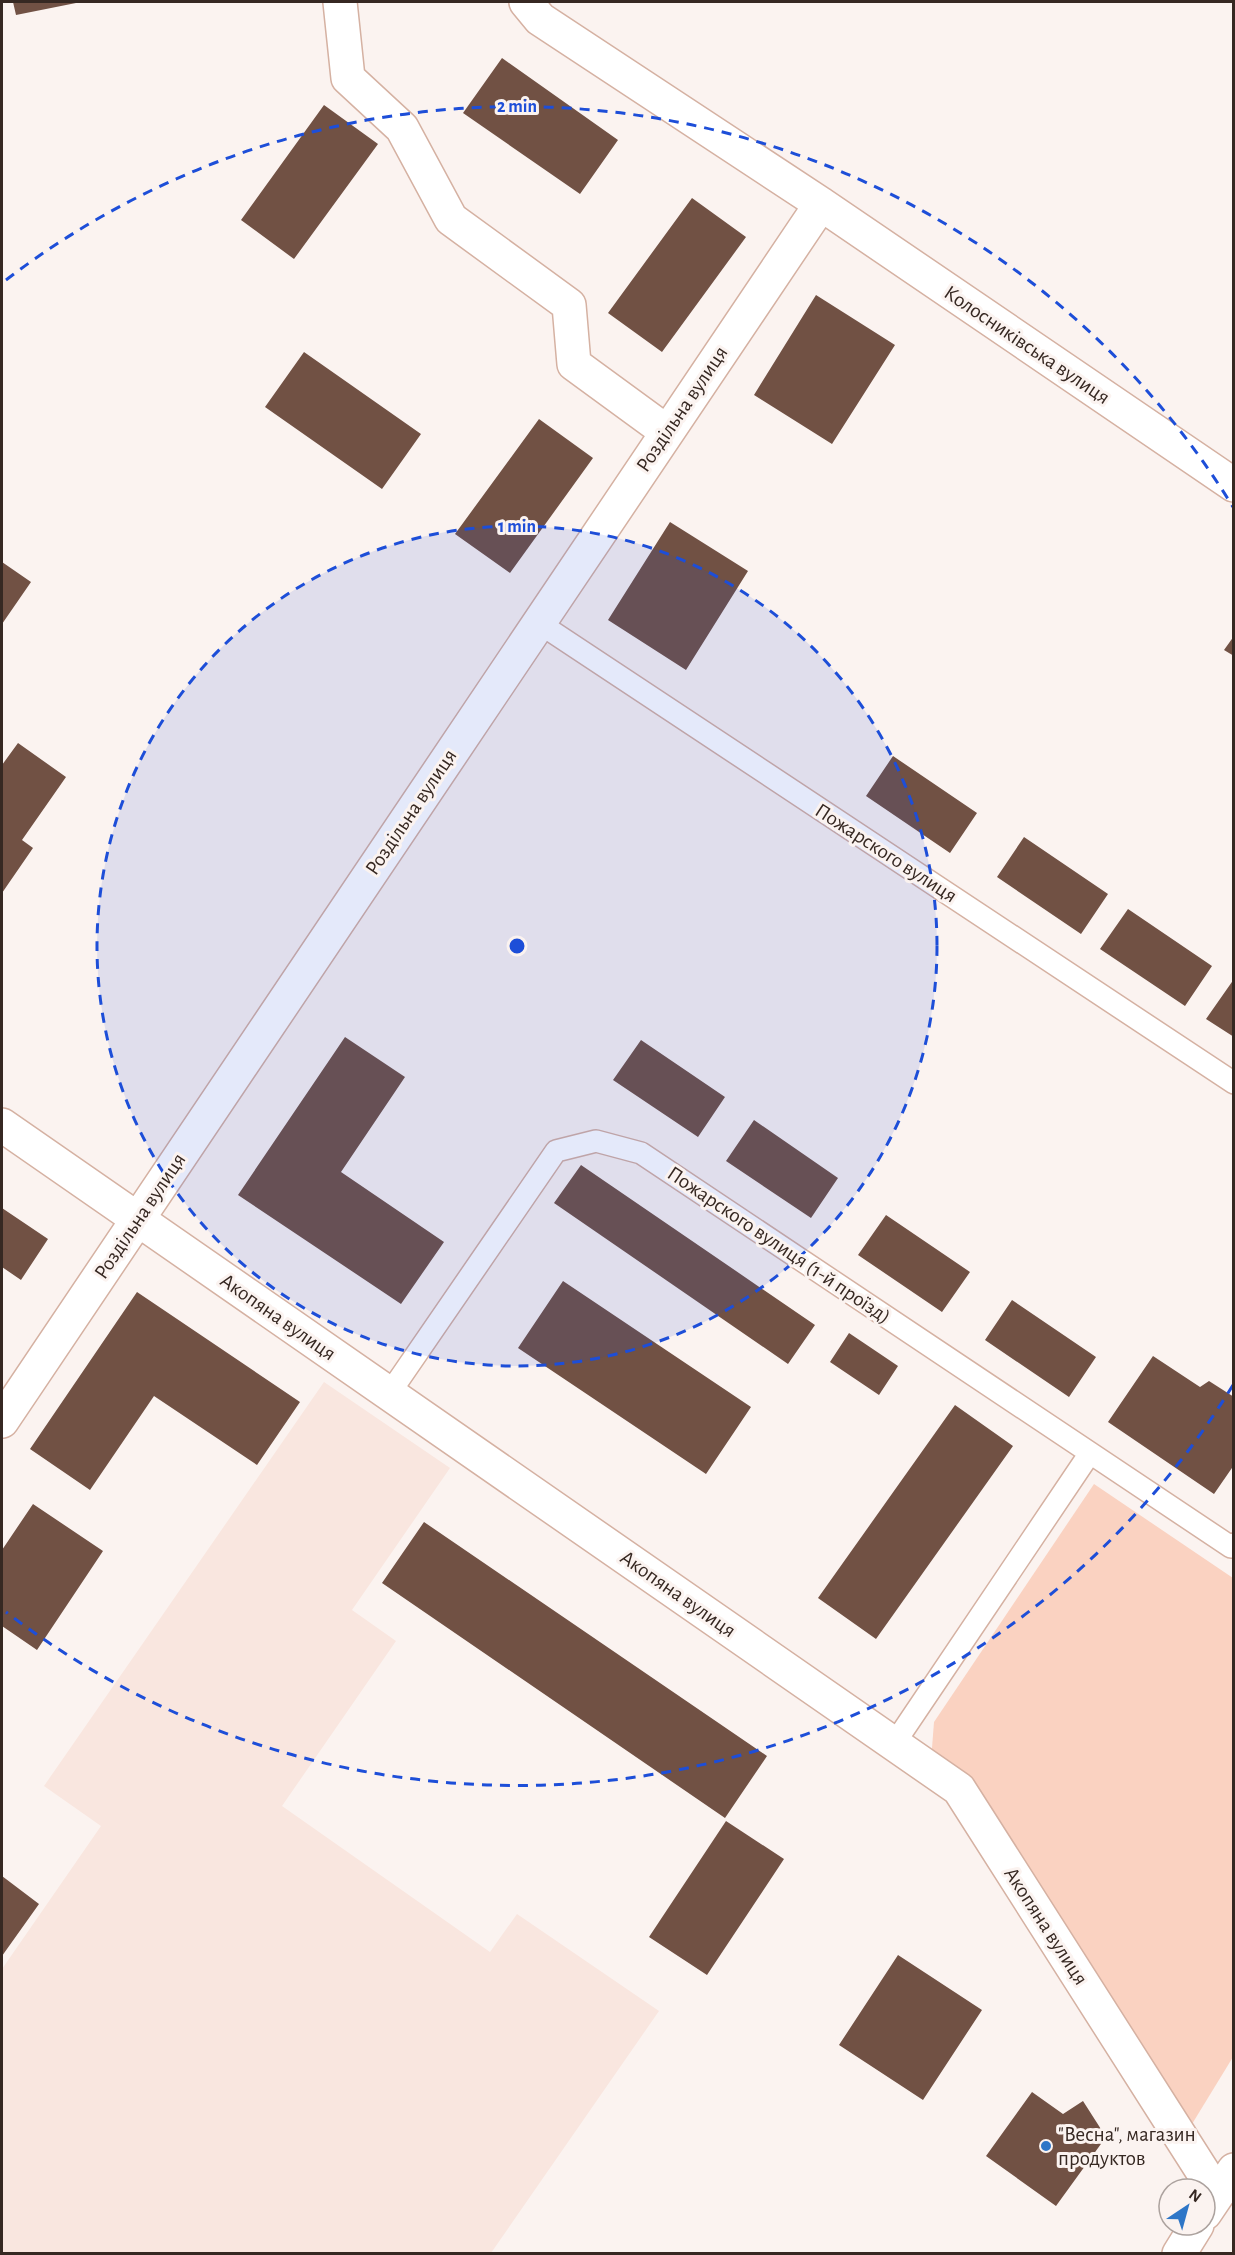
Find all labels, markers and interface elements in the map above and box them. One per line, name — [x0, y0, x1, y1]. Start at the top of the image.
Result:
text: 2 min — [497, 98, 537, 116]
street label: Колосниківська вулиця — [940, 282, 1114, 408]
street label: Роздільна вулиця — [632, 342, 732, 476]
text: 1 min — [498, 518, 536, 536]
street label: Роздільна вулиця — [361, 745, 461, 879]
street label: Пожарского вулиця — [811, 799, 961, 907]
centre of rings — [507, 936, 527, 956]
street label: Роздільна вулиця — [90, 1149, 190, 1283]
street label: Пожарского вулиця (1-й проїзд) — [664, 1162, 894, 1328]
street label: Акопяна вулиця — [216, 1269, 340, 1365]
street label: Акопяна вулиця — [616, 1546, 740, 1642]
street label: Акопяна вулиця — [1000, 1863, 1092, 1989]
place label: "Весна", магазин продуктов — [1058, 2124, 1196, 2169]
marker: "Весна", магазин продуктов — [1039, 2139, 1053, 2153]
north arrow — [1157, 2177, 1217, 2237]
text: N — [1186, 2186, 1204, 2205]

